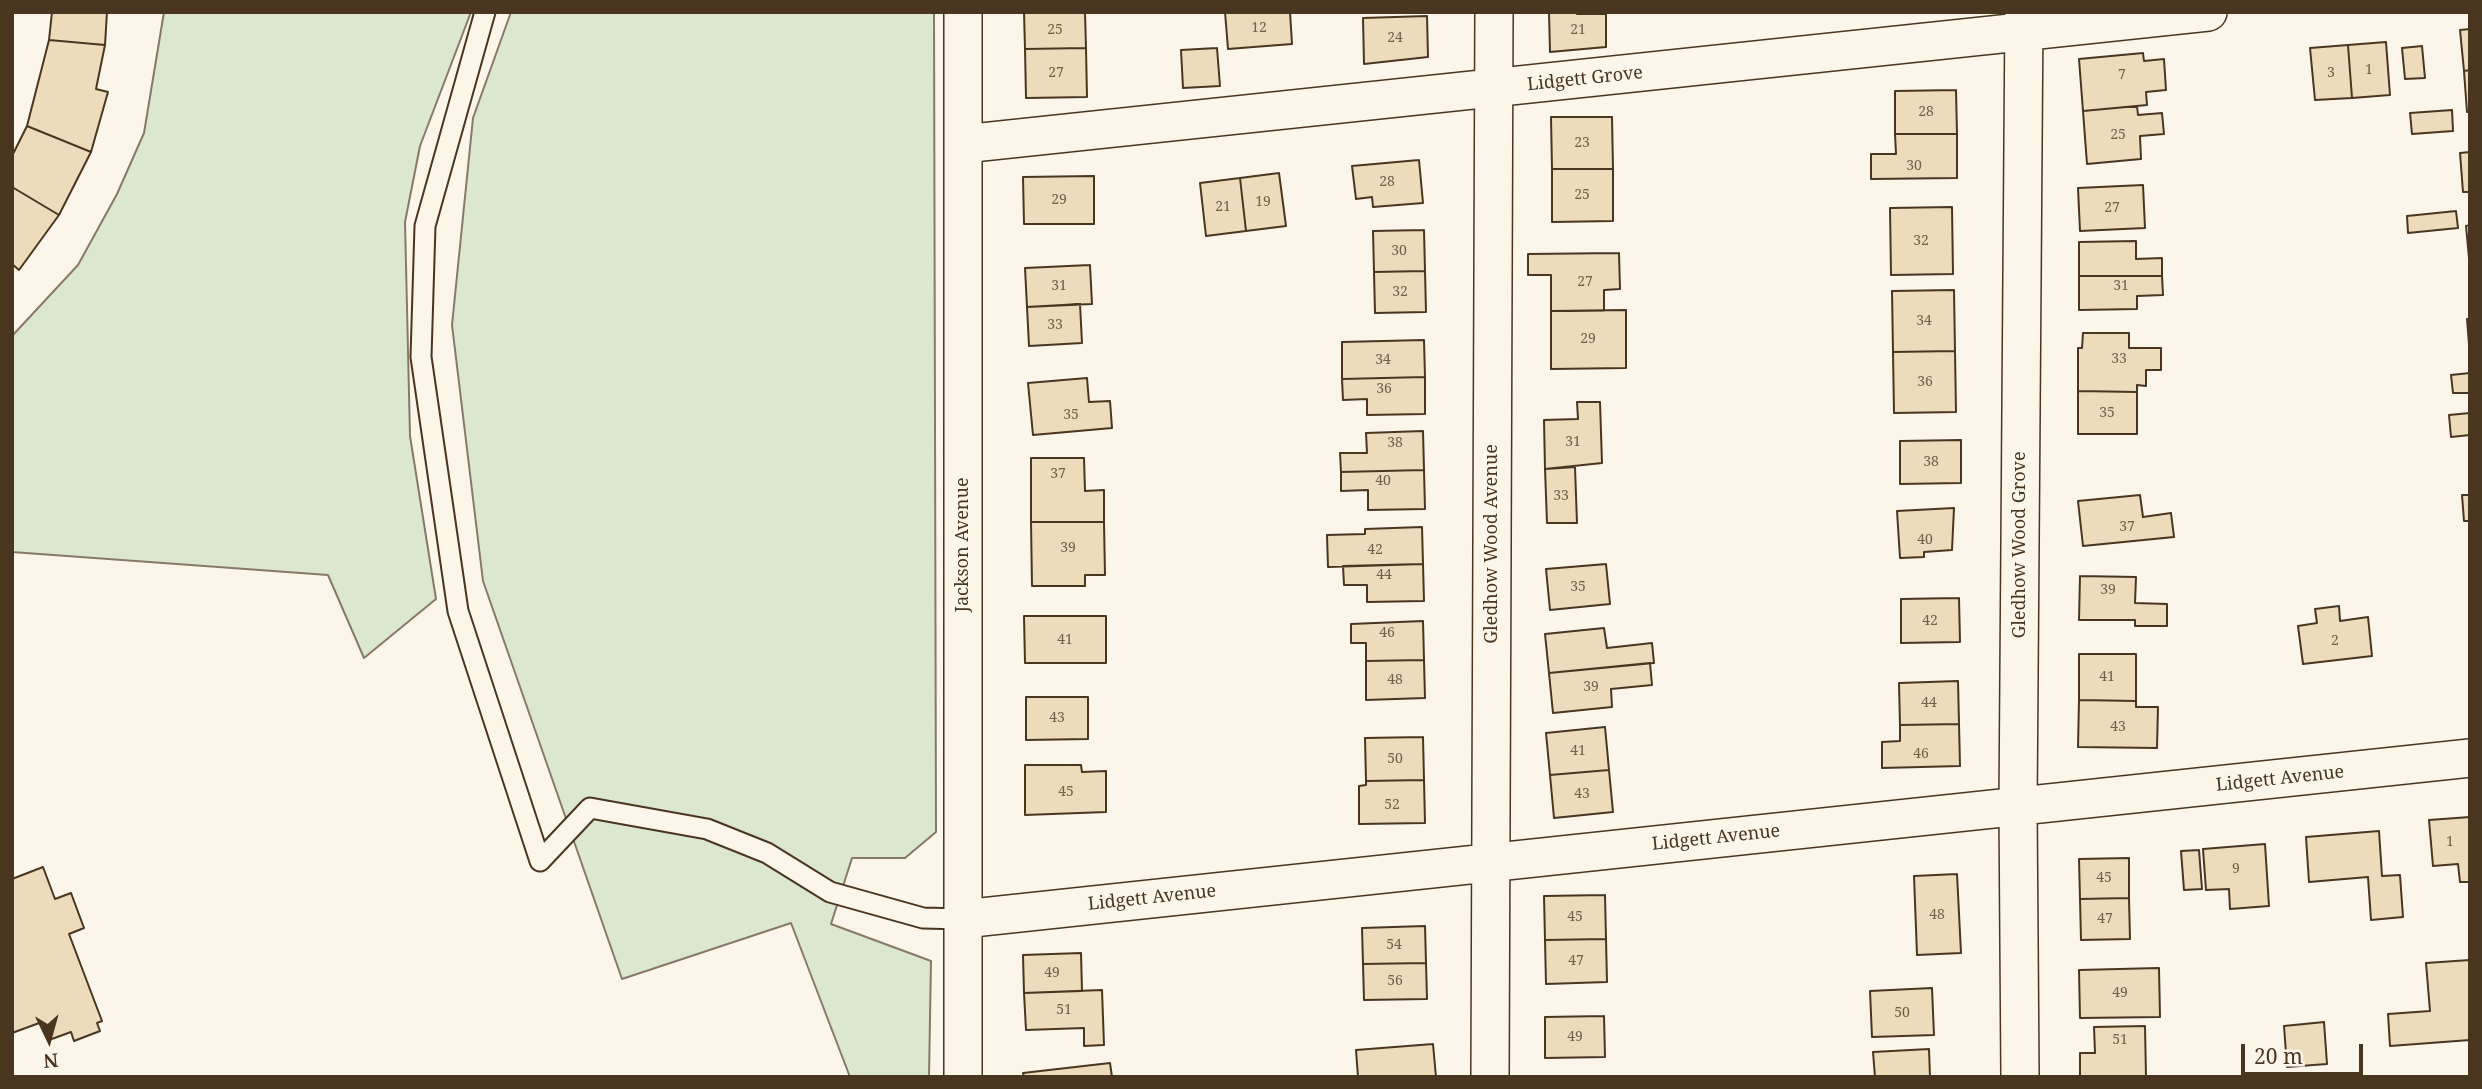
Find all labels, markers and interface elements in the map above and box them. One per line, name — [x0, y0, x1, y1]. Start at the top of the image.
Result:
house number: 12 — [1251, 20, 1267, 36]
house number: 25 — [1047, 22, 1063, 38]
house number: 21 — [1570, 22, 1586, 38]
house number: 24 — [1387, 30, 1403, 46]
street label: Lidgett Grove — [1526, 62, 1644, 96]
house number: 1 — [2365, 62, 2373, 78]
house number: 27 — [1048, 65, 1064, 81]
house number: 3 — [2327, 65, 2335, 81]
house number: 7 — [2118, 67, 2126, 83]
house number: 28 — [1918, 104, 1934, 120]
house number: 25 — [2110, 127, 2126, 143]
house number: 23 — [1574, 135, 1590, 151]
house number: 30 — [1906, 158, 1922, 174]
house number: 28 — [1379, 174, 1395, 190]
house number: 25 — [1574, 187, 1590, 203]
house number: 29 — [1051, 192, 1067, 208]
house number: 19 — [1255, 194, 1271, 210]
house number: 21 — [1215, 199, 1231, 215]
house number: 27 — [2104, 200, 2120, 216]
house number: 32 — [1913, 233, 1929, 249]
house number: 30 — [1391, 243, 1407, 259]
house number: 27 — [1577, 274, 1593, 290]
house number: 31 — [1051, 278, 1067, 294]
house number: 31 — [2113, 278, 2129, 294]
house number: 32 — [1392, 284, 1408, 300]
house number: 34 — [1916, 313, 1932, 329]
house number: 33 — [1047, 317, 1063, 333]
house number: 29 — [1580, 331, 1596, 347]
house number: 33 — [2111, 351, 2127, 367]
house number: 34 — [1375, 352, 1391, 368]
house number: 36 — [1917, 374, 1933, 390]
house number: 36 — [1376, 381, 1392, 397]
house number: 35 — [2099, 405, 2115, 421]
house number: 35 — [1063, 407, 1079, 423]
house number: 31 — [1565, 434, 1581, 450]
house number: 38 — [1387, 435, 1403, 451]
street label: Gledhow Wood Avenue — [1481, 444, 1503, 644]
street label: Gledhow Wood Grove — [2009, 451, 2031, 639]
house number: 38 — [1923, 454, 1939, 470]
house number: 37 — [1050, 466, 1066, 482]
house number: 40 — [1375, 473, 1391, 489]
street label: Jackson Avenue — [952, 477, 974, 613]
house number: 33 — [1553, 488, 1569, 504]
house number: 37 — [2119, 519, 2135, 535]
house number: 40 — [1917, 532, 1933, 548]
house number: 39 — [1060, 540, 1076, 556]
house number: 42 — [1367, 542, 1383, 558]
house number: 44 — [1376, 567, 1392, 583]
house number: 35 — [1570, 579, 1586, 595]
house number: 39 — [2100, 582, 2116, 598]
house number: 42 — [1922, 613, 1938, 629]
house number: 46 — [1379, 625, 1395, 641]
house number: 41 — [1057, 632, 1073, 648]
house number: 2 — [2331, 633, 2339, 649]
house number: 41 — [2099, 669, 2115, 685]
house number: 48 — [1387, 672, 1403, 688]
house number: 39 — [1583, 679, 1599, 695]
house number: 44 — [1921, 695, 1937, 711]
house number: 43 — [1049, 710, 1065, 726]
house number: 43 — [2110, 719, 2126, 735]
house number: 41 — [1570, 743, 1586, 759]
house number: 46 — [1913, 746, 1929, 762]
house number: 50 — [1387, 751, 1403, 767]
street label: Lidgett Avenue — [2215, 762, 2345, 796]
house number: 45 — [1058, 784, 1074, 800]
house number: 43 — [1574, 786, 1590, 802]
house number: 52 — [1384, 797, 1400, 813]
street label: Lidgett Avenue — [1651, 821, 1781, 855]
house number: 1 — [2446, 834, 2454, 850]
house number: 9 — [2232, 861, 2240, 877]
house number: 45 — [2096, 870, 2112, 886]
street label: Lidgett Avenue — [1087, 881, 1217, 915]
house number: 48 — [1929, 907, 1945, 923]
house number: 45 — [1567, 909, 1583, 925]
house number: 47 — [2097, 911, 2113, 927]
house number: 54 — [1386, 937, 1402, 953]
house number: 47 — [1568, 953, 1584, 969]
house number: 49 — [1044, 965, 1060, 981]
house number: 56 — [1387, 973, 1403, 989]
house number: 49 — [2112, 985, 2128, 1001]
house number: 51 — [1056, 1002, 1072, 1018]
north arrow — [14, 1005, 84, 1075]
house number: 50 — [1894, 1005, 1910, 1021]
house number: 49 — [1567, 1029, 1583, 1045]
scale bar — [2244, 1030, 2366, 1074]
house number: 51 — [2112, 1032, 2128, 1048]
text: 20 m — [2254, 1042, 2303, 1070]
text: N — [42, 1047, 59, 1075]

